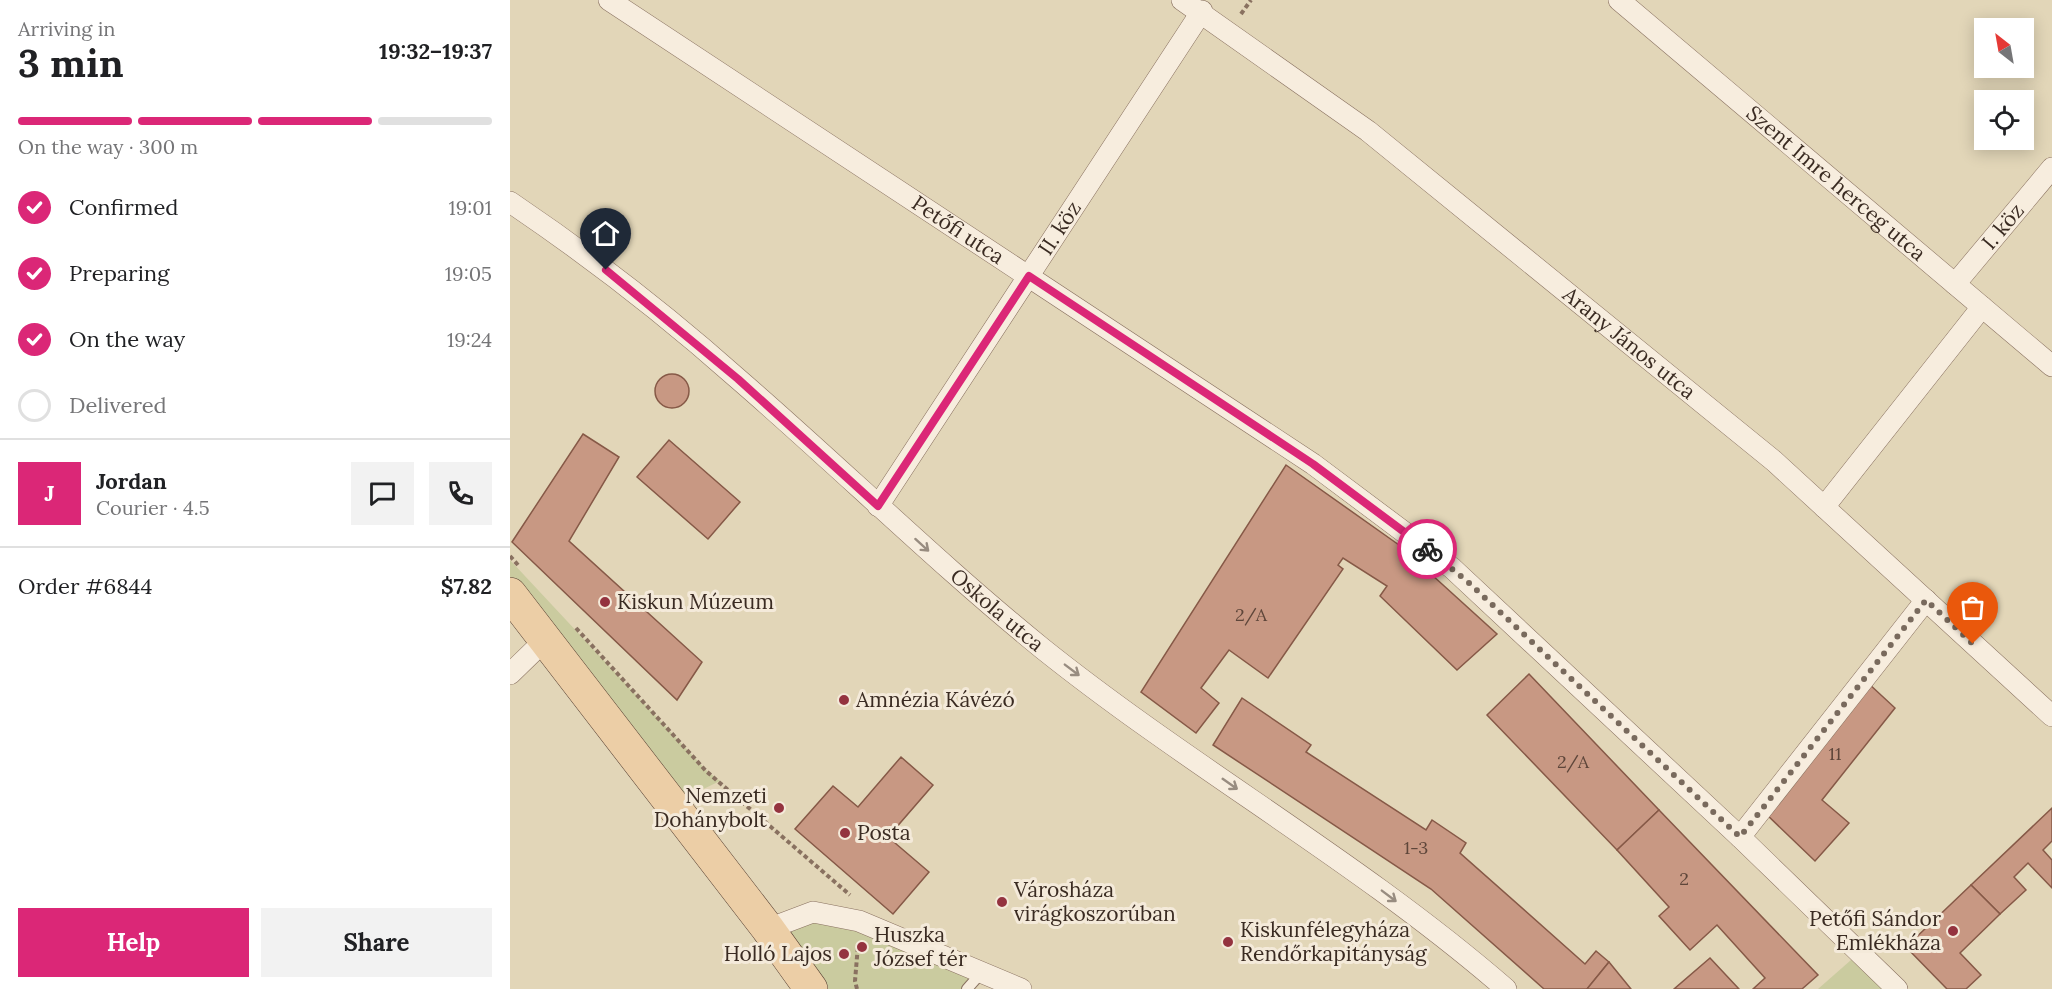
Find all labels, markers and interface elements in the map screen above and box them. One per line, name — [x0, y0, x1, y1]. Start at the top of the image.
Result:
text: Arriving in — [18, 16, 115, 41]
north arrow — [1974, 18, 2034, 78]
map controls — [1974, 18, 2034, 150]
text: 19:32–19:37 — [379, 37, 492, 65]
text: 3 min — [18, 38, 124, 88]
button: locate — [1974, 90, 2034, 150]
street label: Szent Imre herceg utca — [1741, 99, 1932, 267]
text: On the way · 300 m — [18, 134, 198, 159]
street label: Petőfi utca — [907, 189, 1010, 270]
icon: check — [18, 191, 51, 224]
text: Confirmed — [69, 193, 178, 221]
text: 19:01 — [448, 195, 492, 220]
street label: II. köz — [1032, 196, 1087, 260]
street label: I. köz — [1976, 198, 2030, 255]
pin — [580, 208, 631, 270]
icon: home — [589, 217, 622, 250]
icon: check — [18, 257, 51, 290]
text: Preparing — [69, 259, 169, 287]
text: 19:05 — [445, 261, 492, 286]
street label: Arany János utca — [1557, 280, 1702, 405]
icon: check — [18, 323, 51, 356]
text: On the way — [69, 325, 185, 353]
text: 19:24 — [447, 327, 492, 352]
text: Delivered — [69, 391, 167, 419]
button: chat — [351, 462, 414, 525]
button: phone — [429, 462, 492, 525]
text: Jordan — [96, 467, 167, 495]
text: J — [45, 479, 54, 507]
text: Courier · 4.5 — [96, 495, 210, 520]
courier — [1397, 519, 1457, 579]
icon: bike — [1411, 533, 1444, 566]
one-way arrow — [914, 538, 929, 552]
street label: Oskola utca — [945, 562, 1050, 657]
text: Order #6844 — [18, 572, 152, 600]
text: $7.82 — [441, 572, 492, 600]
pin — [1947, 582, 1998, 644]
place label: Kiskun Múzeum — [617, 588, 774, 615]
icon: bag — [1956, 591, 1989, 624]
marker: Kiskun Múzeum — [598, 595, 612, 609]
house number: 2/A — [1235, 603, 1268, 626]
one-way arrow — [1063, 664, 1079, 676]
place label: Amnézia Kávézó — [855, 686, 1015, 713]
marker: Amnézia Kávézó — [837, 693, 851, 707]
house number: 11 — [1828, 742, 1842, 765]
house number: 2/A — [1557, 750, 1590, 773]
one-way arrow — [1221, 778, 1238, 790]
place label: Nemzeti Dohánybolt — [654, 782, 768, 833]
marker: Nemzeti Dohánybolt — [772, 801, 786, 815]
place label: Posta — [857, 819, 911, 846]
marker: Posta — [838, 826, 852, 840]
house number: 1-3 — [1404, 836, 1428, 859]
house number: 2 — [1679, 867, 1689, 890]
place label: Városháza virágkoszorúban — [1013, 876, 1176, 927]
one-way arrow — [1381, 889, 1397, 902]
marker: Városháza virágkoszorúban — [995, 895, 1009, 909]
place label: Petőfi Sándor Emlékháza — [1809, 905, 1941, 956]
button: Help — [18, 908, 249, 977]
button: Share — [261, 908, 492, 977]
place label: Kiskunfélegyháza Rendőrkapitányság — [1240, 916, 1427, 967]
place label: Huszka József tér — [873, 921, 967, 972]
marker: Petőfi Sándor Emlékháza — [1946, 924, 1960, 938]
marker: Kiskunfélegyháza Rendőrkapitányság — [1221, 935, 1235, 949]
place label: Holló Lajos — [724, 940, 832, 967]
marker: Huszka József tér — [855, 940, 869, 954]
marker: Holló Lajos — [837, 947, 851, 961]

